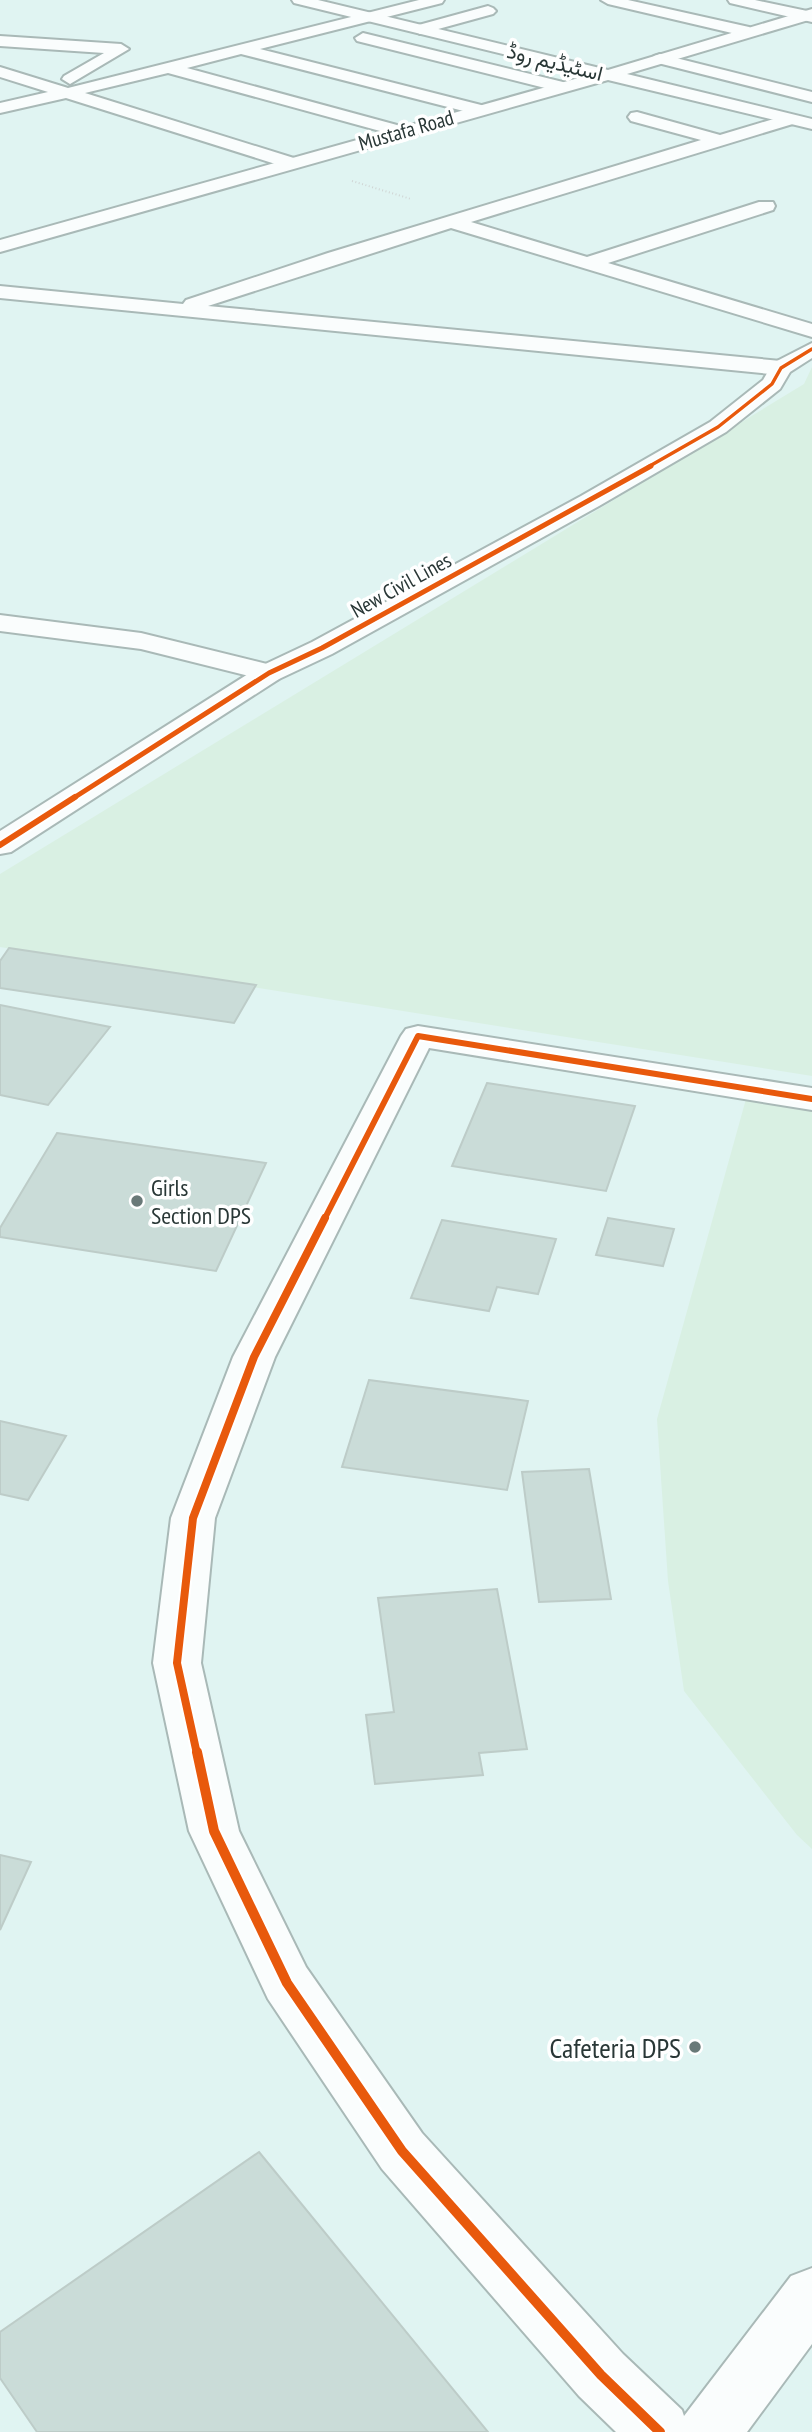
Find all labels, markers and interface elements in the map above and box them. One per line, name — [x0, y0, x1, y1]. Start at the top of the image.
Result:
street label: اسٹیڈیم روڈ — [504, 37, 606, 88]
street label: Mustafa Road — [355, 104, 457, 156]
street label: New Civil Lines — [346, 546, 456, 624]
place label: Girls Section DPS — [151, 1172, 251, 1231]
marker: Girls Section DPS — [129, 1193, 145, 1209]
place label: Cafeteria DPS — [550, 2029, 681, 2066]
marker: Cafeteria DPS — [687, 2039, 703, 2055]

